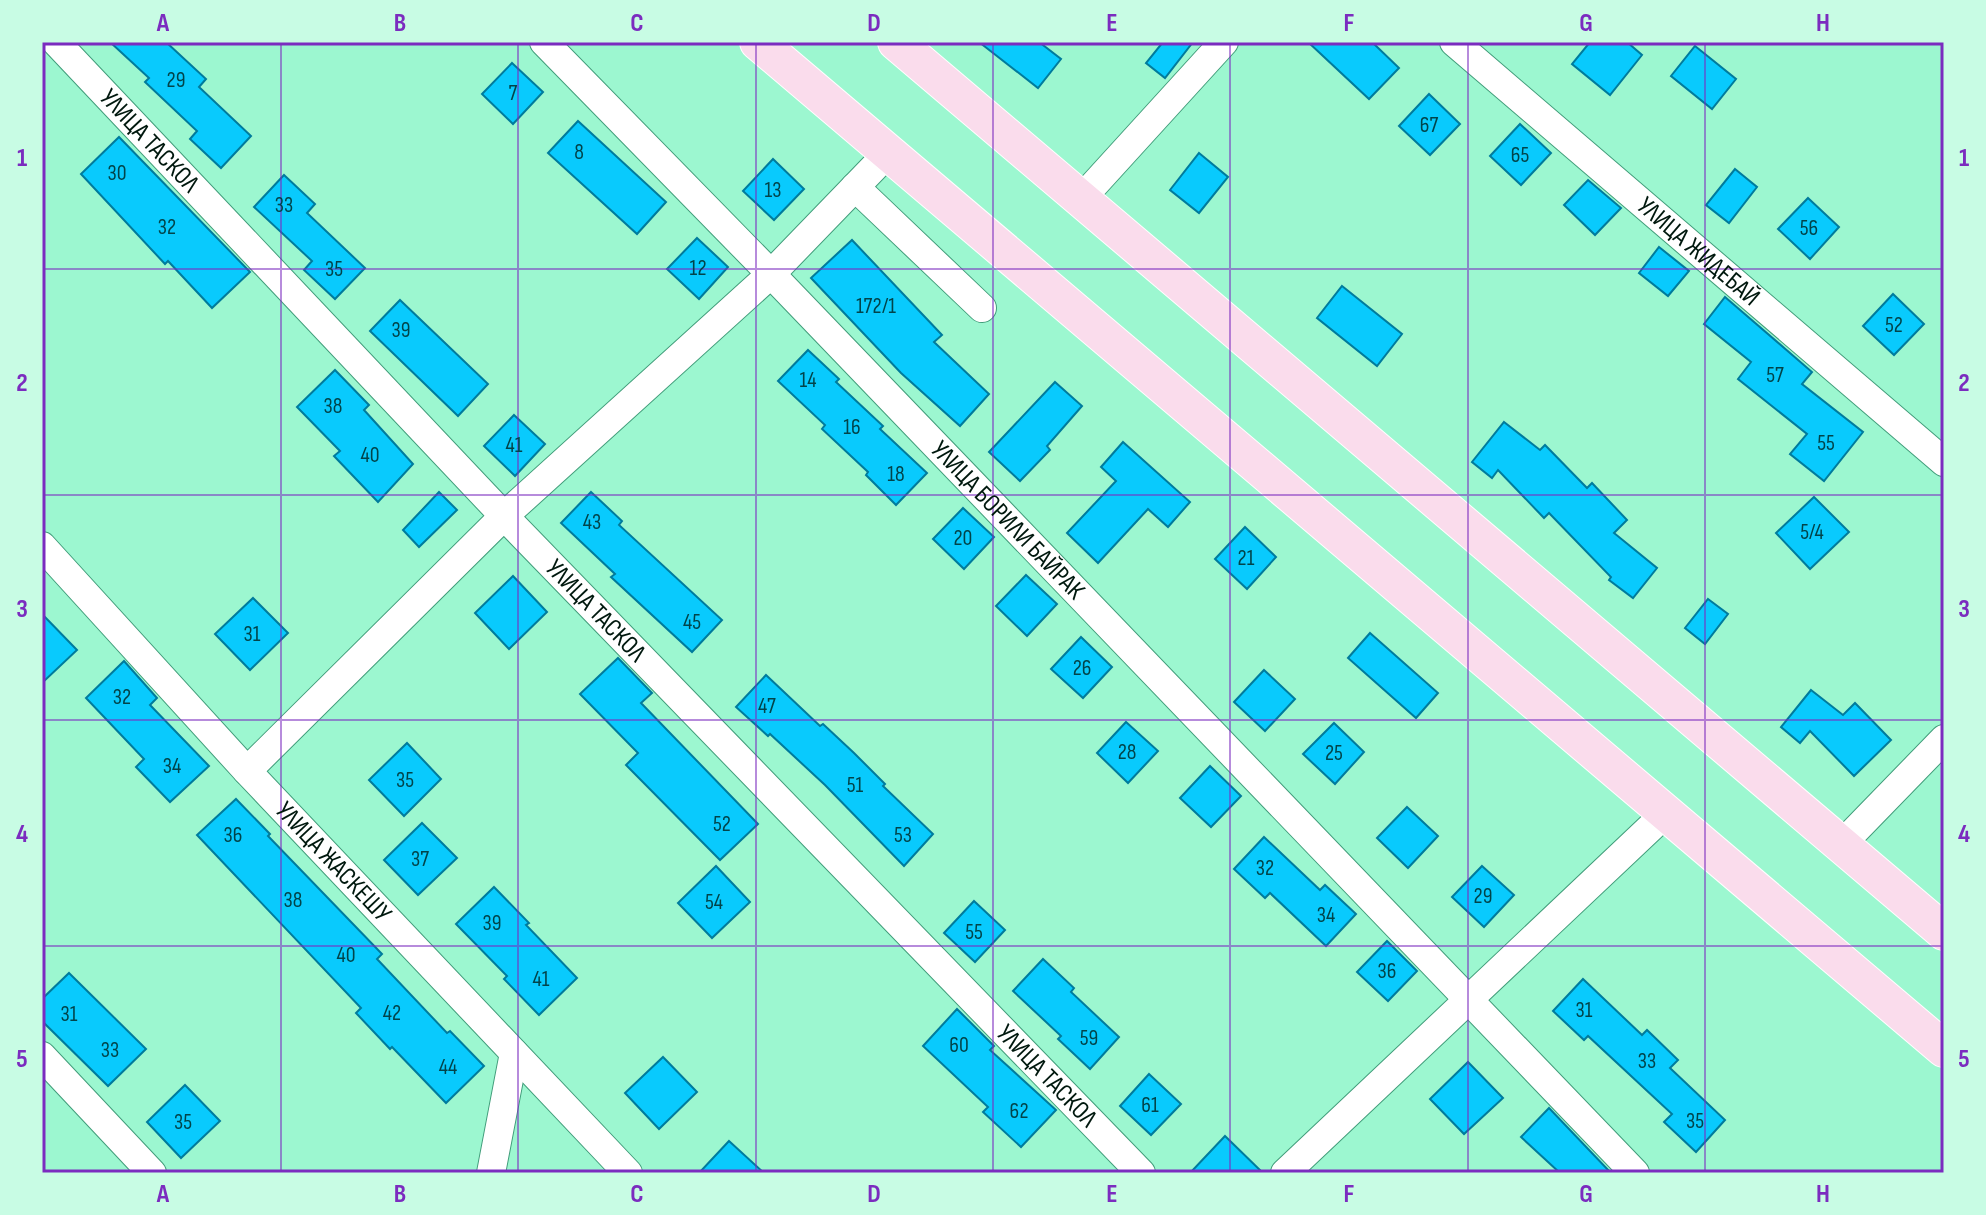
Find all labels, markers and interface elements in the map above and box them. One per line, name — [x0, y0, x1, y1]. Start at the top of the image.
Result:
text: A — [156, 8, 170, 39]
text: B — [394, 8, 406, 39]
text: C — [630, 8, 644, 39]
text: D — [867, 8, 881, 39]
text: E — [1106, 8, 1118, 39]
text: F — [1344, 8, 1355, 39]
text: G — [1579, 8, 1593, 39]
text: H — [1816, 8, 1830, 39]
house number: 29 — [167, 67, 185, 94]
house number: 7 — [509, 80, 518, 107]
street label: УЛИЦА ТАСКОЛ — [93, 83, 206, 200]
house number: 67 — [1420, 112, 1438, 139]
house number: 8 — [574, 139, 584, 166]
house number: 65 — [1511, 142, 1529, 169]
text: 1 — [17, 143, 27, 174]
text: 1 — [1959, 143, 1969, 174]
house number: 30 — [107, 160, 127, 187]
house number: 13 — [765, 177, 781, 204]
street label: УЛИЦА ЖИДЕБАЙ — [1631, 190, 1766, 313]
house number: 33 — [275, 192, 293, 219]
house number: 32 — [158, 214, 176, 241]
house number: 56 — [1800, 215, 1818, 242]
house number: 12 — [689, 255, 707, 282]
house number: 35 — [325, 256, 343, 283]
house number: 172/1 — [856, 293, 896, 320]
house number: 52 — [1885, 312, 1903, 339]
house number: 39 — [392, 317, 410, 344]
house number: 57 — [1766, 362, 1784, 389]
house number: 14 — [800, 367, 816, 394]
text: 2 — [16, 368, 28, 399]
text: 2 — [1958, 368, 1970, 399]
house number: 38 — [324, 393, 342, 420]
house number: 16 — [843, 414, 861, 441]
house number: 55 — [1817, 430, 1835, 457]
house number: 41 — [506, 432, 523, 459]
street label: УЛИЦА БОРИЛИ БАЙРАК — [924, 434, 1091, 606]
house number: 40 — [360, 442, 380, 469]
house number: 18 — [887, 461, 905, 488]
house number: 43 — [583, 509, 601, 536]
house number: 5/4 — [1800, 519, 1824, 546]
house number: 20 — [954, 525, 972, 552]
house number: 21 — [1238, 545, 1255, 572]
street label: УЛИЦА ТАСКОЛ — [539, 553, 653, 669]
text: 3 — [16, 594, 28, 625]
text: 3 — [1958, 594, 1970, 625]
house number: 45 — [683, 609, 701, 636]
house number: 31 — [244, 621, 261, 648]
house number: 26 — [1073, 655, 1091, 682]
house number: 32 — [113, 684, 131, 711]
house number: 47 — [758, 693, 776, 720]
house number: 28 — [1118, 739, 1136, 766]
house number: 25 — [1325, 740, 1343, 767]
house number: 34 — [163, 753, 181, 780]
house number: 35 — [396, 767, 414, 794]
house number: 51 — [847, 772, 864, 799]
street label: УЛИЦА ЖАСКЕШУ — [269, 795, 398, 929]
house number: 52 — [713, 811, 731, 838]
text: 4 — [16, 819, 28, 850]
text: 4 — [1958, 819, 1970, 850]
house number: 36 — [224, 822, 242, 849]
house number: 53 — [894, 822, 912, 849]
house number: 37 — [411, 846, 429, 873]
house number: 32 — [1256, 855, 1274, 882]
house number: 29 — [1474, 883, 1492, 910]
house number: 38 — [284, 887, 302, 914]
house number: 54 — [705, 889, 723, 916]
house number: 34 — [1317, 902, 1335, 929]
house number: 39 — [483, 910, 501, 937]
house number: 55 — [965, 919, 983, 946]
house number: 40 — [336, 942, 356, 969]
house number: 36 — [1378, 958, 1396, 985]
house number: 41 — [533, 966, 550, 993]
house number: 31 — [1576, 997, 1593, 1024]
house number: 42 — [383, 1000, 401, 1027]
house number: 31 — [61, 1001, 78, 1028]
street label: УЛИЦА ТАСКОЛ — [990, 1018, 1104, 1134]
house number: 59 — [1080, 1025, 1098, 1052]
house number: 60 — [949, 1032, 969, 1059]
house number: 33 — [101, 1037, 119, 1064]
text: 5 — [16, 1044, 28, 1075]
text: 5 — [1958, 1044, 1970, 1075]
house number: 33 — [1638, 1048, 1656, 1075]
house number: 44 — [439, 1054, 457, 1081]
house number: 61 — [1141, 1092, 1159, 1119]
house number: 62 — [1010, 1098, 1028, 1125]
house number: 35 — [1686, 1108, 1704, 1135]
house number: 35 — [174, 1109, 192, 1136]
text: A — [156, 1179, 170, 1210]
text: B — [394, 1179, 406, 1210]
text: C — [630, 1179, 644, 1210]
text: D — [867, 1179, 881, 1210]
text: E — [1106, 1179, 1118, 1210]
text: F — [1344, 1179, 1355, 1210]
text: G — [1579, 1179, 1593, 1210]
text: H — [1816, 1179, 1830, 1210]

